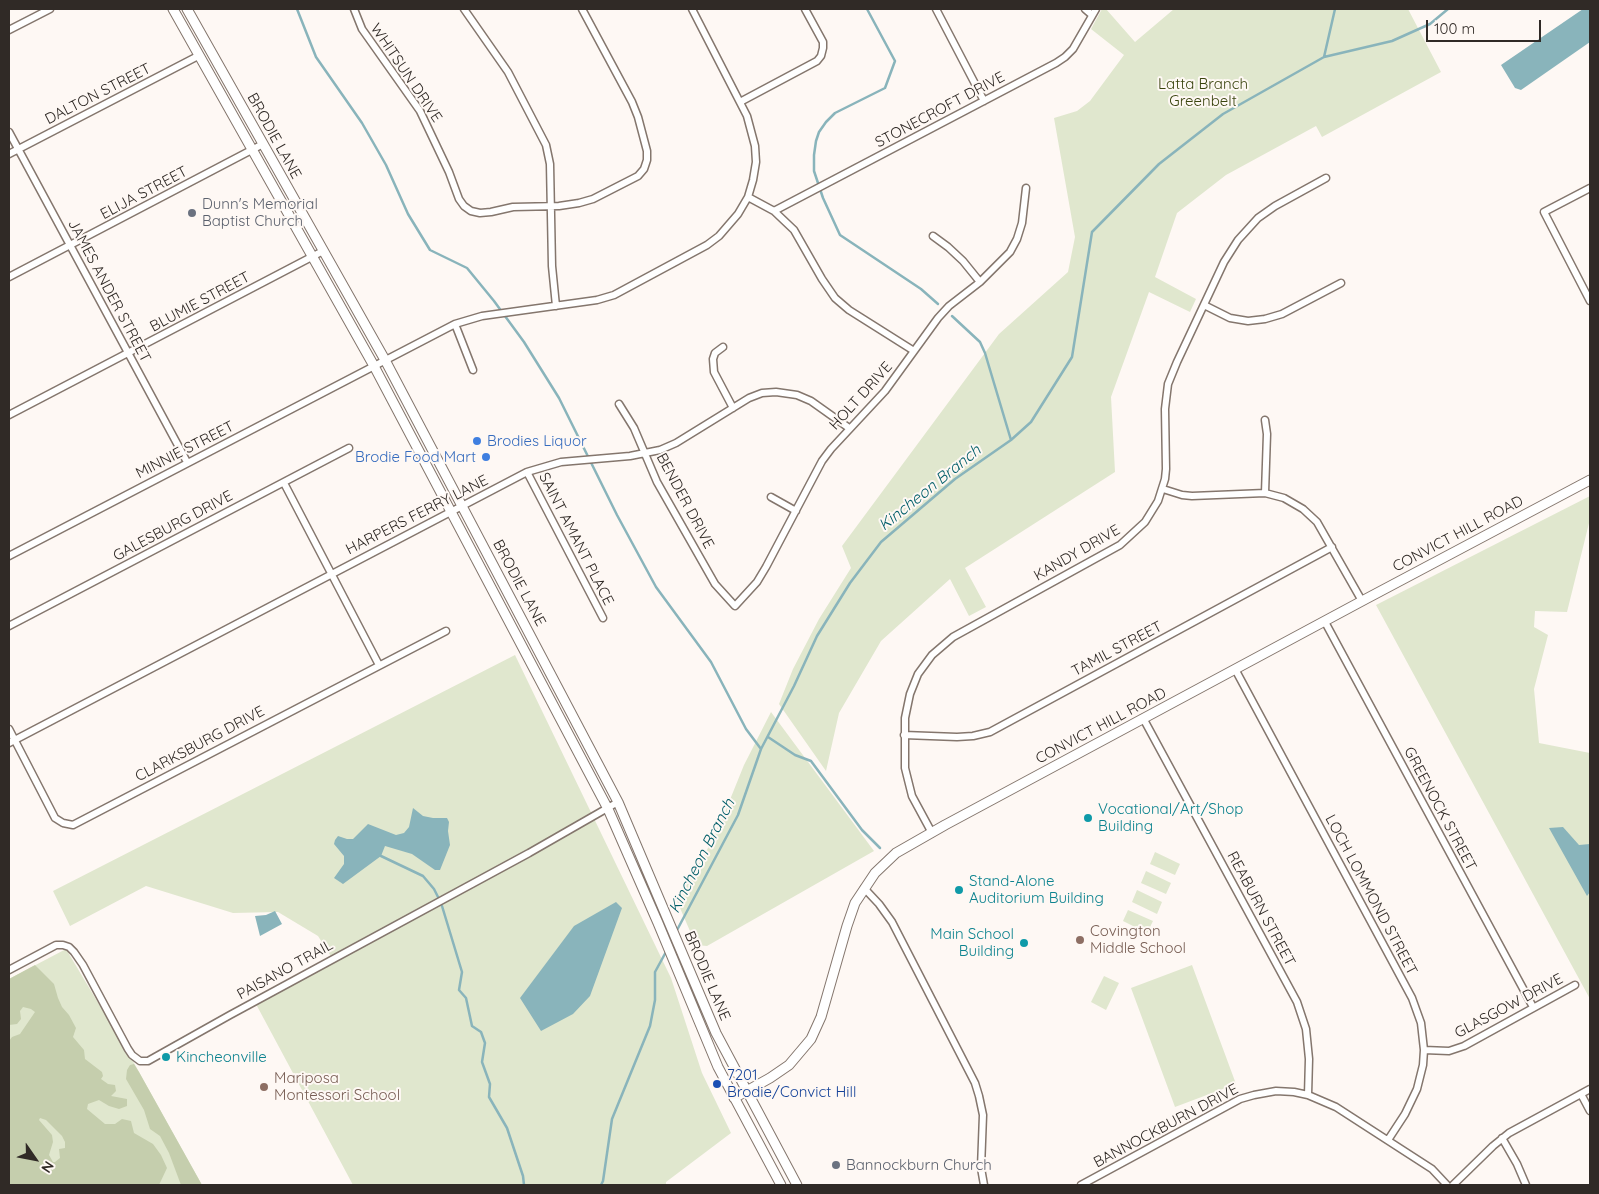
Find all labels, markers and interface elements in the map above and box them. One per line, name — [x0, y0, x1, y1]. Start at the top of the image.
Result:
scale bar — [1429, 10, 1544, 42]
text: 100 m — [1434, 19, 1475, 38]
street label: WHITSUN DRIVE — [366, 20, 446, 126]
street label: DALTON STREET — [42, 60, 154, 128]
street label: STONECROFT DRIVE — [872, 68, 1008, 152]
park label: Latta Branch Greenbelt — [1158, 75, 1248, 110]
street label: BRODIE LANE — [243, 90, 305, 182]
street label: ELIJA STREET — [97, 163, 191, 223]
place label: Dunn's Memorial Baptist Church — [202, 195, 318, 230]
marker: Dunn's Memorial Baptist Church — [186, 207, 198, 219]
street label: JAMES ANDER STREET — [64, 216, 154, 366]
street label: BLUMIE STREET — [147, 268, 253, 336]
street label: HOLT DRIVE — [826, 358, 896, 434]
street label: MINNIE STREET — [133, 417, 237, 483]
place label: Brodies Liquor — [487, 432, 587, 450]
marker: Brodies Liquor — [471, 435, 483, 447]
water label: Kincheon Branch — [875, 441, 985, 535]
place label: Brodie Food Mart — [355, 448, 476, 466]
street label: BENDER DRIVE — [652, 450, 718, 552]
marker: Brodie Food Mart — [480, 451, 492, 463]
street label: SAINT AMANT PLACE — [535, 470, 617, 608]
street label: HARPERS FERRY LANE — [343, 471, 491, 559]
street label: GALESBURG DRIVE — [110, 487, 236, 565]
street label: CONVICT HILL ROAD — [1390, 492, 1526, 576]
street label: KANDY DRIVE — [1031, 521, 1123, 585]
street label: BRODIE LANE — [489, 537, 549, 629]
street label: TAMIL STREET — [1069, 618, 1165, 680]
street label: CONVICT HILL ROAD — [1033, 684, 1169, 768]
street label: CLARKSBURG DRIVE — [132, 702, 268, 786]
street label: GREENOCK STREET — [1400, 744, 1480, 874]
water label: Kincheon Branch — [665, 796, 739, 916]
place label: Vocational/Art/Shop Building — [1098, 800, 1243, 835]
marker: Vocational/Art/Shop Building — [1082, 812, 1094, 824]
street label: LOCH LOMMOND STREET — [1321, 812, 1421, 978]
street label: REABURN STREET — [1223, 849, 1299, 969]
place label: Stand-Alone Auditorium Building — [969, 872, 1104, 907]
marker: Stand-Alone Auditorium Building — [953, 884, 965, 896]
place label: Covington Middle School — [1090, 922, 1186, 957]
place label: Main School Building — [930, 925, 1014, 960]
street label: BRODIE LANE — [680, 929, 734, 1023]
marker: Covington Middle School — [1074, 934, 1086, 946]
street label: PAISANO TRAIL — [234, 936, 336, 1004]
marker: Main School Building — [1018, 937, 1030, 949]
street label: GLASGOW DRIVE — [1452, 970, 1566, 1042]
place label: Kincheonville — [176, 1048, 267, 1066]
marker: Kincheonville — [160, 1051, 172, 1063]
place label: 7201 Brodie/Convict Hill — [727, 1066, 856, 1101]
place label: Mariposa Montessori School — [274, 1069, 400, 1104]
marker: 7201 Brodie/Convict Hill — [711, 1078, 723, 1090]
street label: BANNOCKBURN DRIVE — [1091, 1080, 1241, 1172]
marker: Mariposa Montessori School — [258, 1081, 270, 1093]
north arrow — [10, 1134, 60, 1184]
place label: Bannockburn Church — [846, 1156, 992, 1174]
text: N — [37, 1158, 58, 1176]
marker: Bannockburn Church — [830, 1159, 842, 1171]

